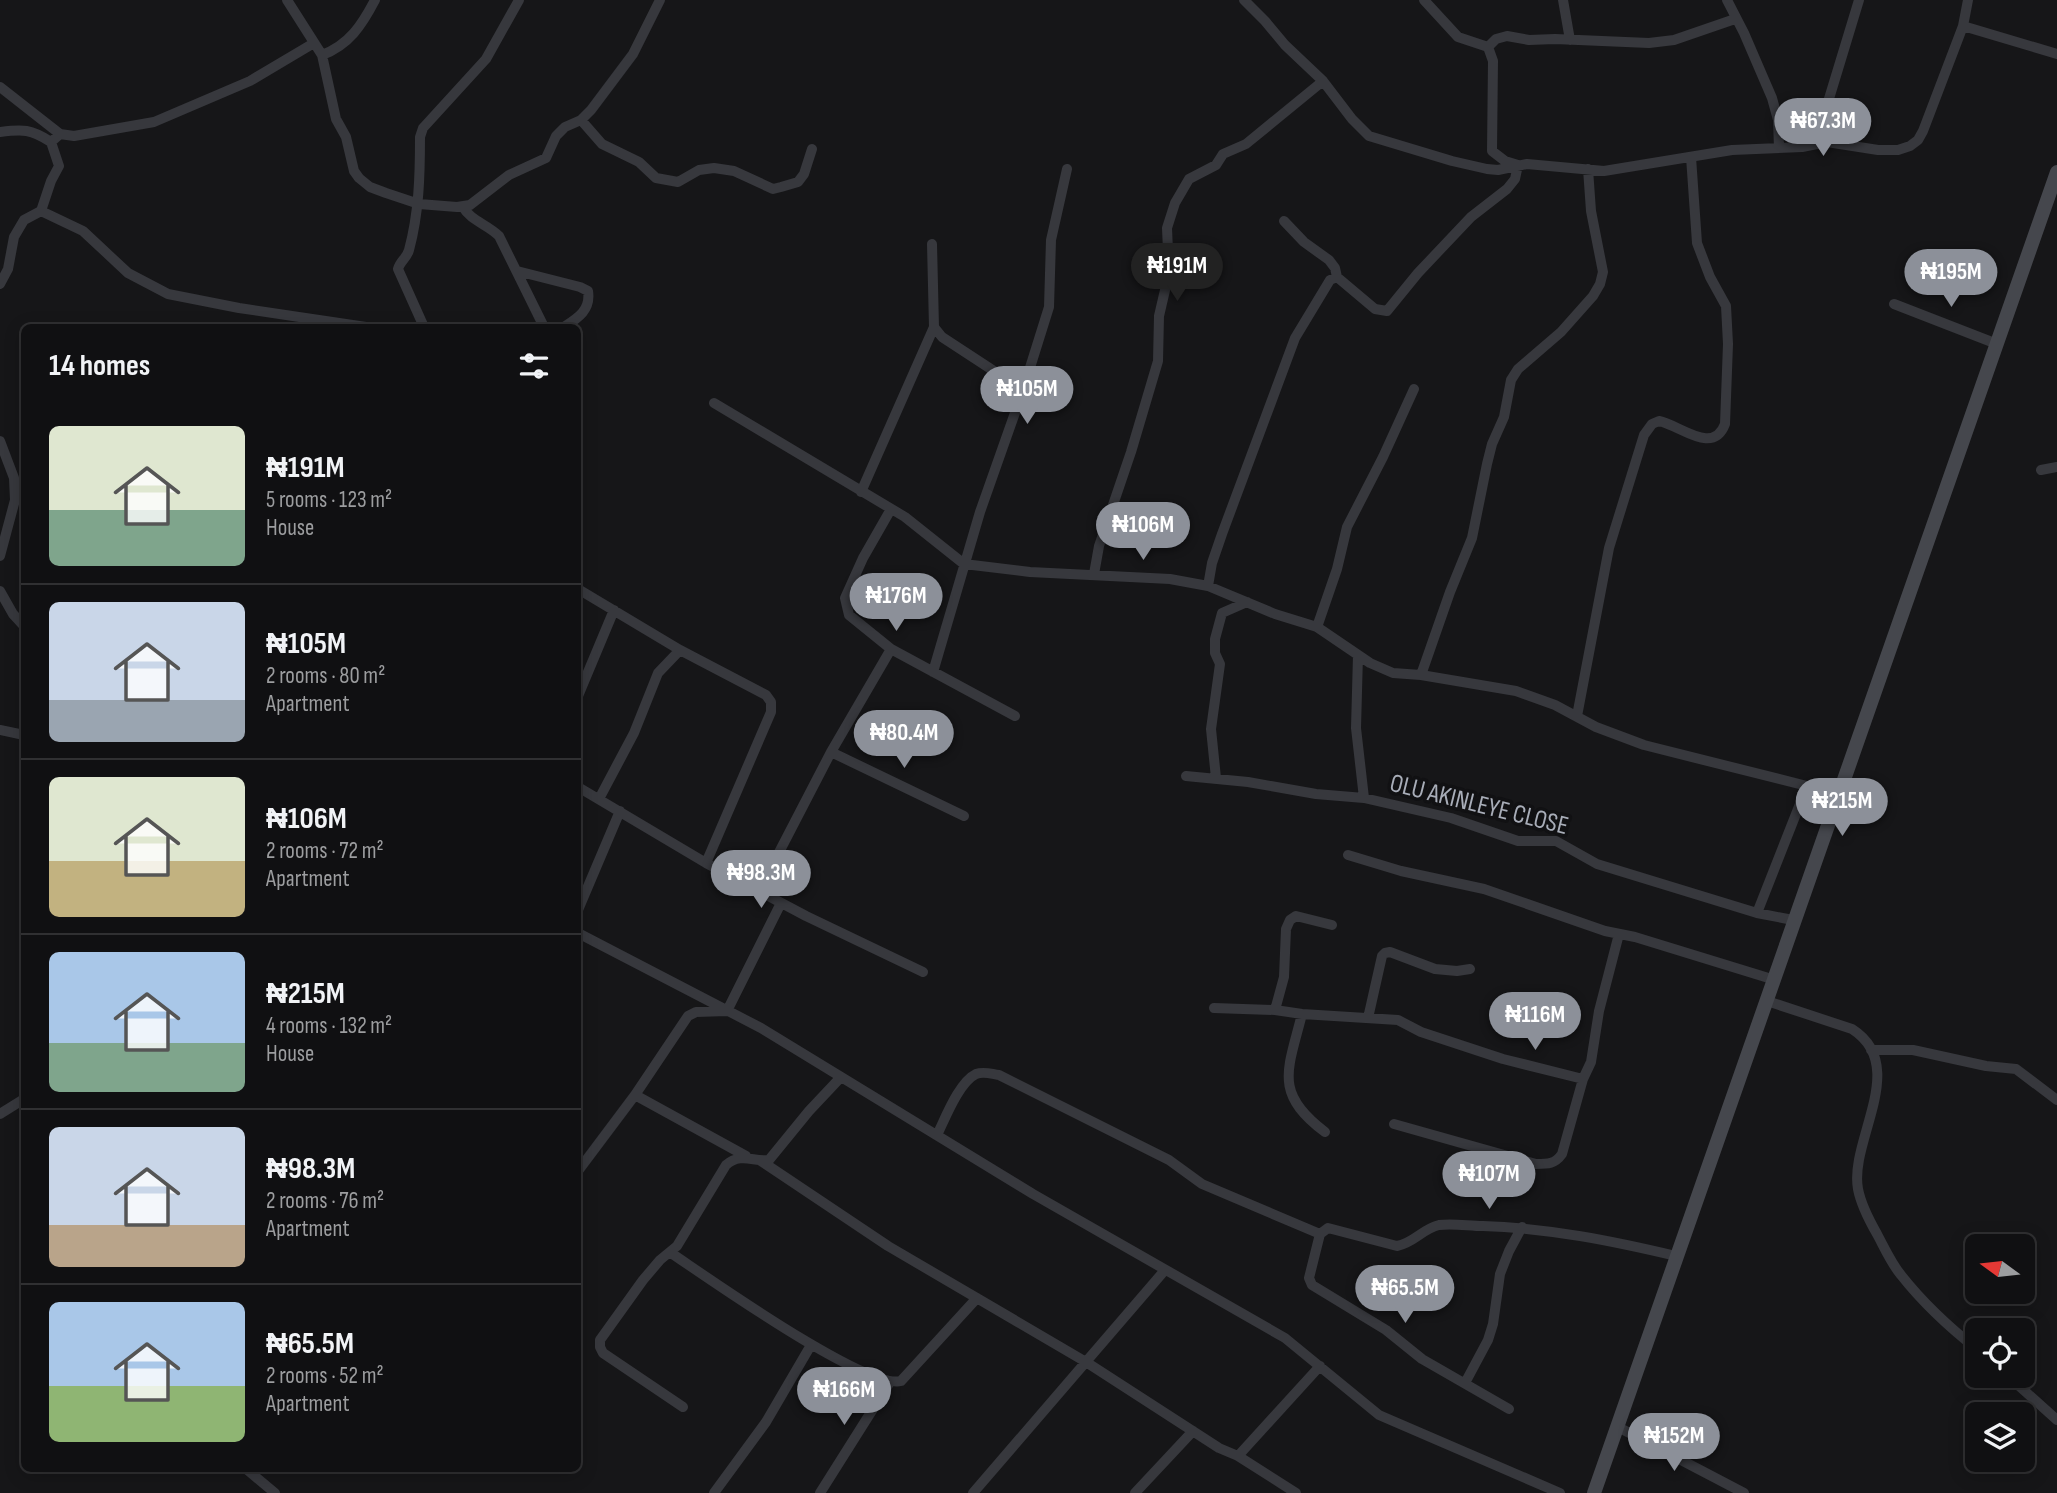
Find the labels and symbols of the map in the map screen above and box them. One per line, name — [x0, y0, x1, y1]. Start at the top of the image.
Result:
pin: ₦67.3M — [1766, 99, 1880, 158]
pin: ₦191M — [1128, 244, 1226, 303]
pin: ₦195M — [1902, 250, 2000, 309]
pin: ₦105M — [978, 366, 1076, 426]
pin: ₦106M — [1094, 503, 1192, 562]
pin: ₦176M — [847, 574, 945, 633]
pin: ₦80.4M — [847, 710, 961, 770]
street label: OLU AKINLEYE CLOSE — [1387, 768, 1571, 842]
pin: ₦215M — [1793, 778, 1891, 838]
pin: ₦98.3M — [704, 850, 818, 910]
pin: ₦116M — [1486, 992, 1584, 1052]
pin: ₦107M — [1440, 1152, 1538, 1211]
north arrow — [1965, 1234, 2035, 1304]
pin: ₦65.5M — [1348, 1266, 1462, 1325]
pin: ₦166M — [795, 1368, 893, 1427]
pin: ₦152M — [1625, 1414, 1723, 1473]

